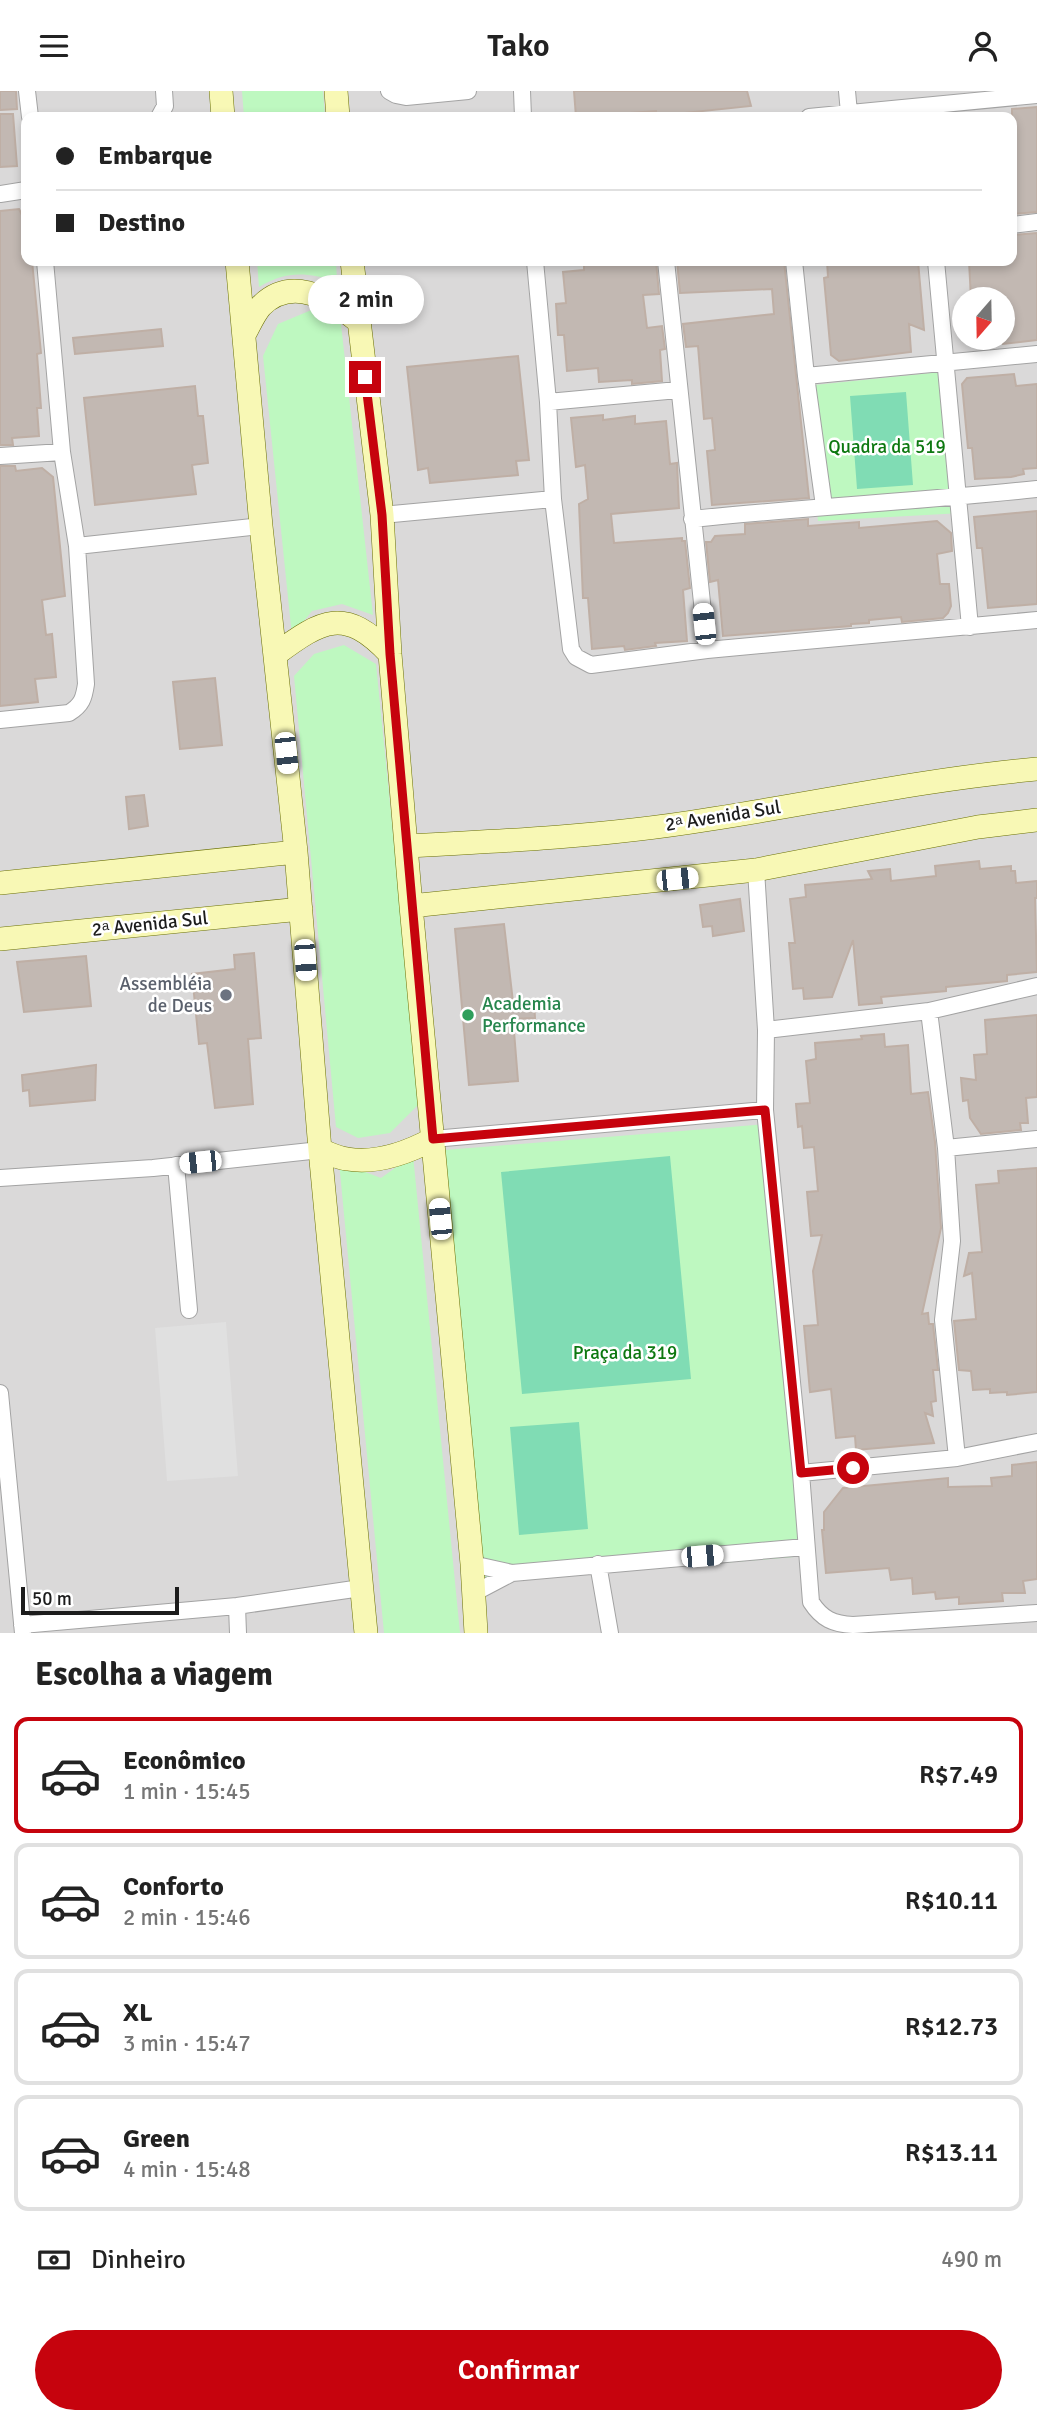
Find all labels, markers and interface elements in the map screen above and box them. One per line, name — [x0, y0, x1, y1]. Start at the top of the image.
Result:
text: Tako — [487, 26, 550, 65]
icon: menu — [35, 27, 73, 65]
icon: person — [964, 27, 1002, 65]
text: Embarque — [98, 140, 212, 172]
text: Destino — [98, 207, 185, 239]
callout: 2 min — [307, 275, 423, 324]
text: 2 min — [338, 285, 394, 314]
north arrow — [952, 287, 1015, 350]
map controls — [952, 287, 1015, 350]
route end — [349, 361, 381, 393]
park label: Quadra da 519 — [828, 435, 946, 459]
car — [692, 602, 717, 646]
car — [274, 731, 299, 775]
street label: 2ᵃ Avenida Sul — [664, 795, 782, 837]
car — [656, 866, 699, 892]
street label: 2ᵃ Avenida Sul — [91, 906, 209, 942]
car — [294, 938, 317, 982]
place label: Assembléia de Deus — [119, 972, 212, 1018]
marker: Assembléia de Deus — [218, 987, 234, 1003]
place label: Academia Performance — [482, 992, 586, 1038]
marker: Academia Performance — [460, 1007, 476, 1023]
car — [179, 1149, 222, 1175]
car — [428, 1197, 453, 1241]
park label: Praça da 319 — [573, 1341, 677, 1365]
route start — [837, 1452, 869, 1484]
car — [681, 1544, 724, 1568]
scale bar — [21, 1584, 178, 1616]
text: 50 m — [32, 1587, 72, 1611]
text: Escolha a viagem — [35, 1655, 273, 1694]
icon: car — [39, 1744, 102, 1807]
text: Econômico — [123, 1745, 246, 1777]
text: R$7.49 — [919, 1759, 998, 1791]
text: 1 min · 15:45 — [123, 1777, 251, 1806]
icon: car — [39, 1870, 102, 1933]
text: Conforto — [123, 1871, 224, 1903]
text: R$10.11 — [905, 1885, 998, 1917]
text: 2 min · 15:46 — [123, 1903, 251, 1932]
icon: car — [39, 1996, 102, 2059]
text: XL — [123, 1997, 153, 2029]
text: R$12.73 — [905, 2011, 998, 2043]
text: 3 min · 15:47 — [123, 2029, 251, 2058]
icon: car — [39, 2122, 102, 2185]
text: Green — [123, 2123, 190, 2155]
text: R$13.11 — [905, 2137, 998, 2169]
text: 4 min · 15:48 — [123, 2155, 251, 2184]
icon: cash — [35, 2241, 73, 2279]
text: Dinheiro — [91, 2244, 186, 2276]
text: 490 m — [941, 2245, 1002, 2274]
button: Confirmar — [35, 2330, 1002, 2410]

